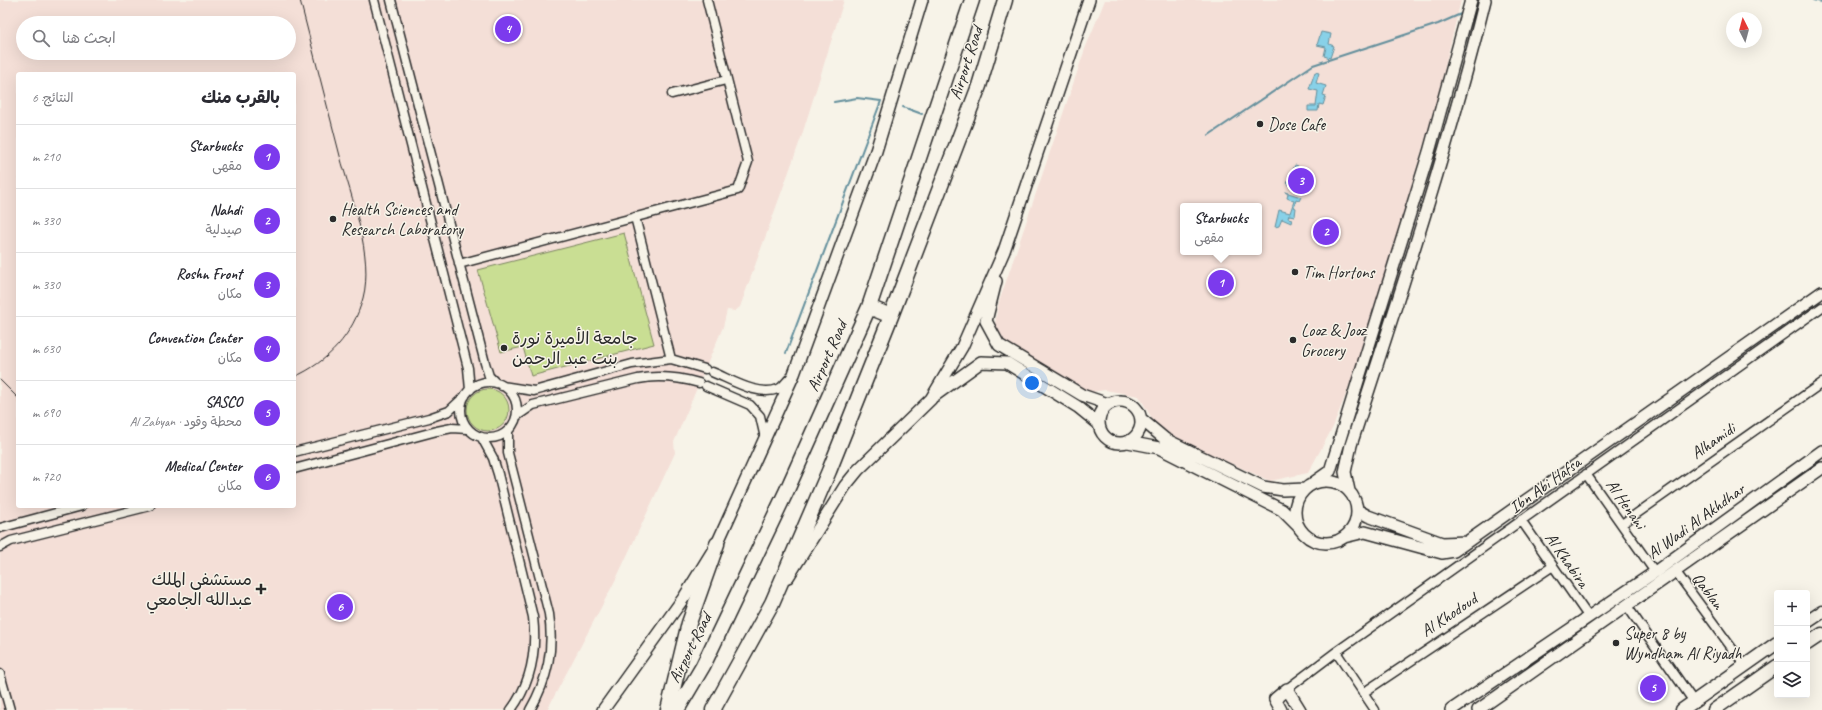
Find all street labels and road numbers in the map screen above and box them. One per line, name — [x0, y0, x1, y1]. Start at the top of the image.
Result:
street label: Airport Road — [944, 21, 989, 102]
street label: Airport Road — [802, 314, 853, 395]
street label: Alhamidi — [1687, 417, 1741, 464]
street label: Ibn Abi Hafsa — [1505, 451, 1587, 518]
street label: Al Henani — [1601, 475, 1652, 535]
street label: Al Wadi Al Akhdhar — [1643, 477, 1750, 563]
street label: Al Khabira — [1540, 528, 1595, 593]
street label: Qablan — [1687, 568, 1729, 615]
street label: Al Khodoud — [1417, 587, 1483, 641]
street label: Airport Road — [664, 607, 718, 686]

